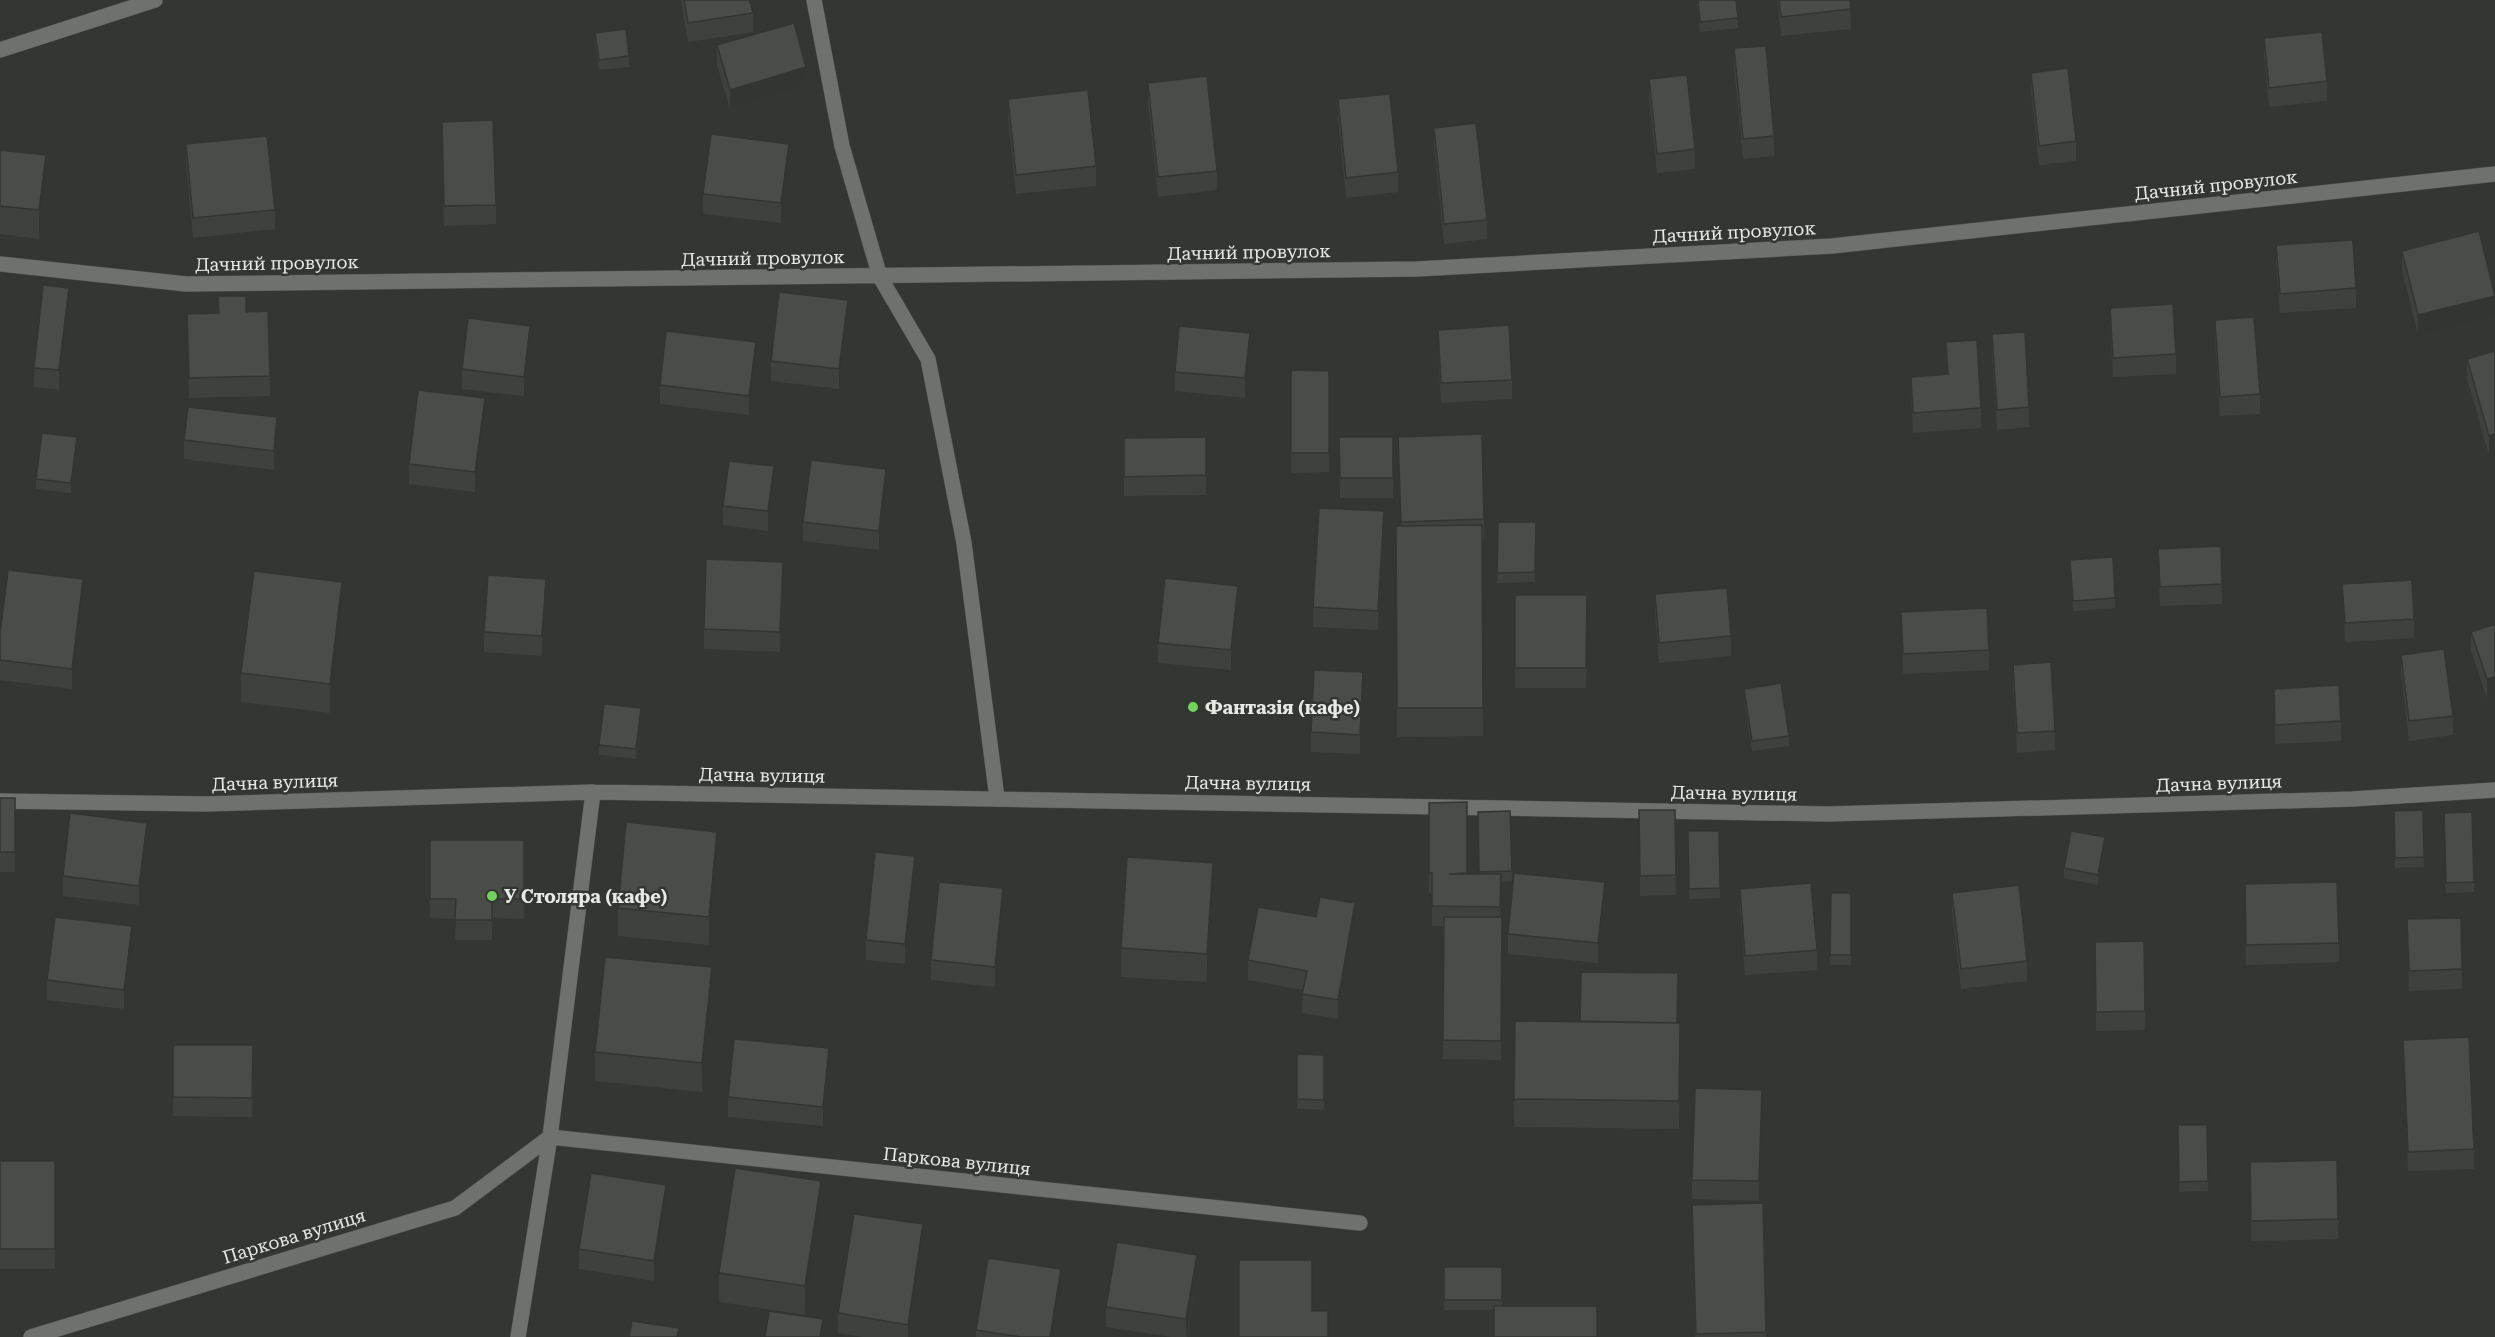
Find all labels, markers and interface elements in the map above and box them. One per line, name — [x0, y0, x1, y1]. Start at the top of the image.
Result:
street label: Дачний провулок — [2134, 166, 2298, 204]
street label: Дачний провулок — [1652, 217, 1816, 247]
street label: Дачний провулок — [1167, 240, 1331, 264]
street label: Дачний провулок — [681, 246, 845, 270]
street label: Дачний провулок — [195, 251, 359, 275]
place label: Фантазія (кафе) — [1205, 697, 1360, 718]
marker: Фантазія (кафе) — [1186, 700, 1200, 714]
street label: Дачна вулиця — [699, 763, 825, 787]
street label: Дачна вулиця — [211, 769, 339, 795]
street label: Дачна вулиця — [2155, 770, 2283, 796]
street label: Дачна вулиця — [1185, 771, 1311, 795]
street label: Дачна вулиця — [1671, 781, 1797, 805]
place label: У Столяра (кафе) — [504, 886, 667, 907]
marker: У Столяра (кафе) — [485, 889, 499, 903]
street label: Паркова вулиця — [882, 1143, 1032, 1179]
street label: Паркова вулиця — [220, 1204, 368, 1268]

